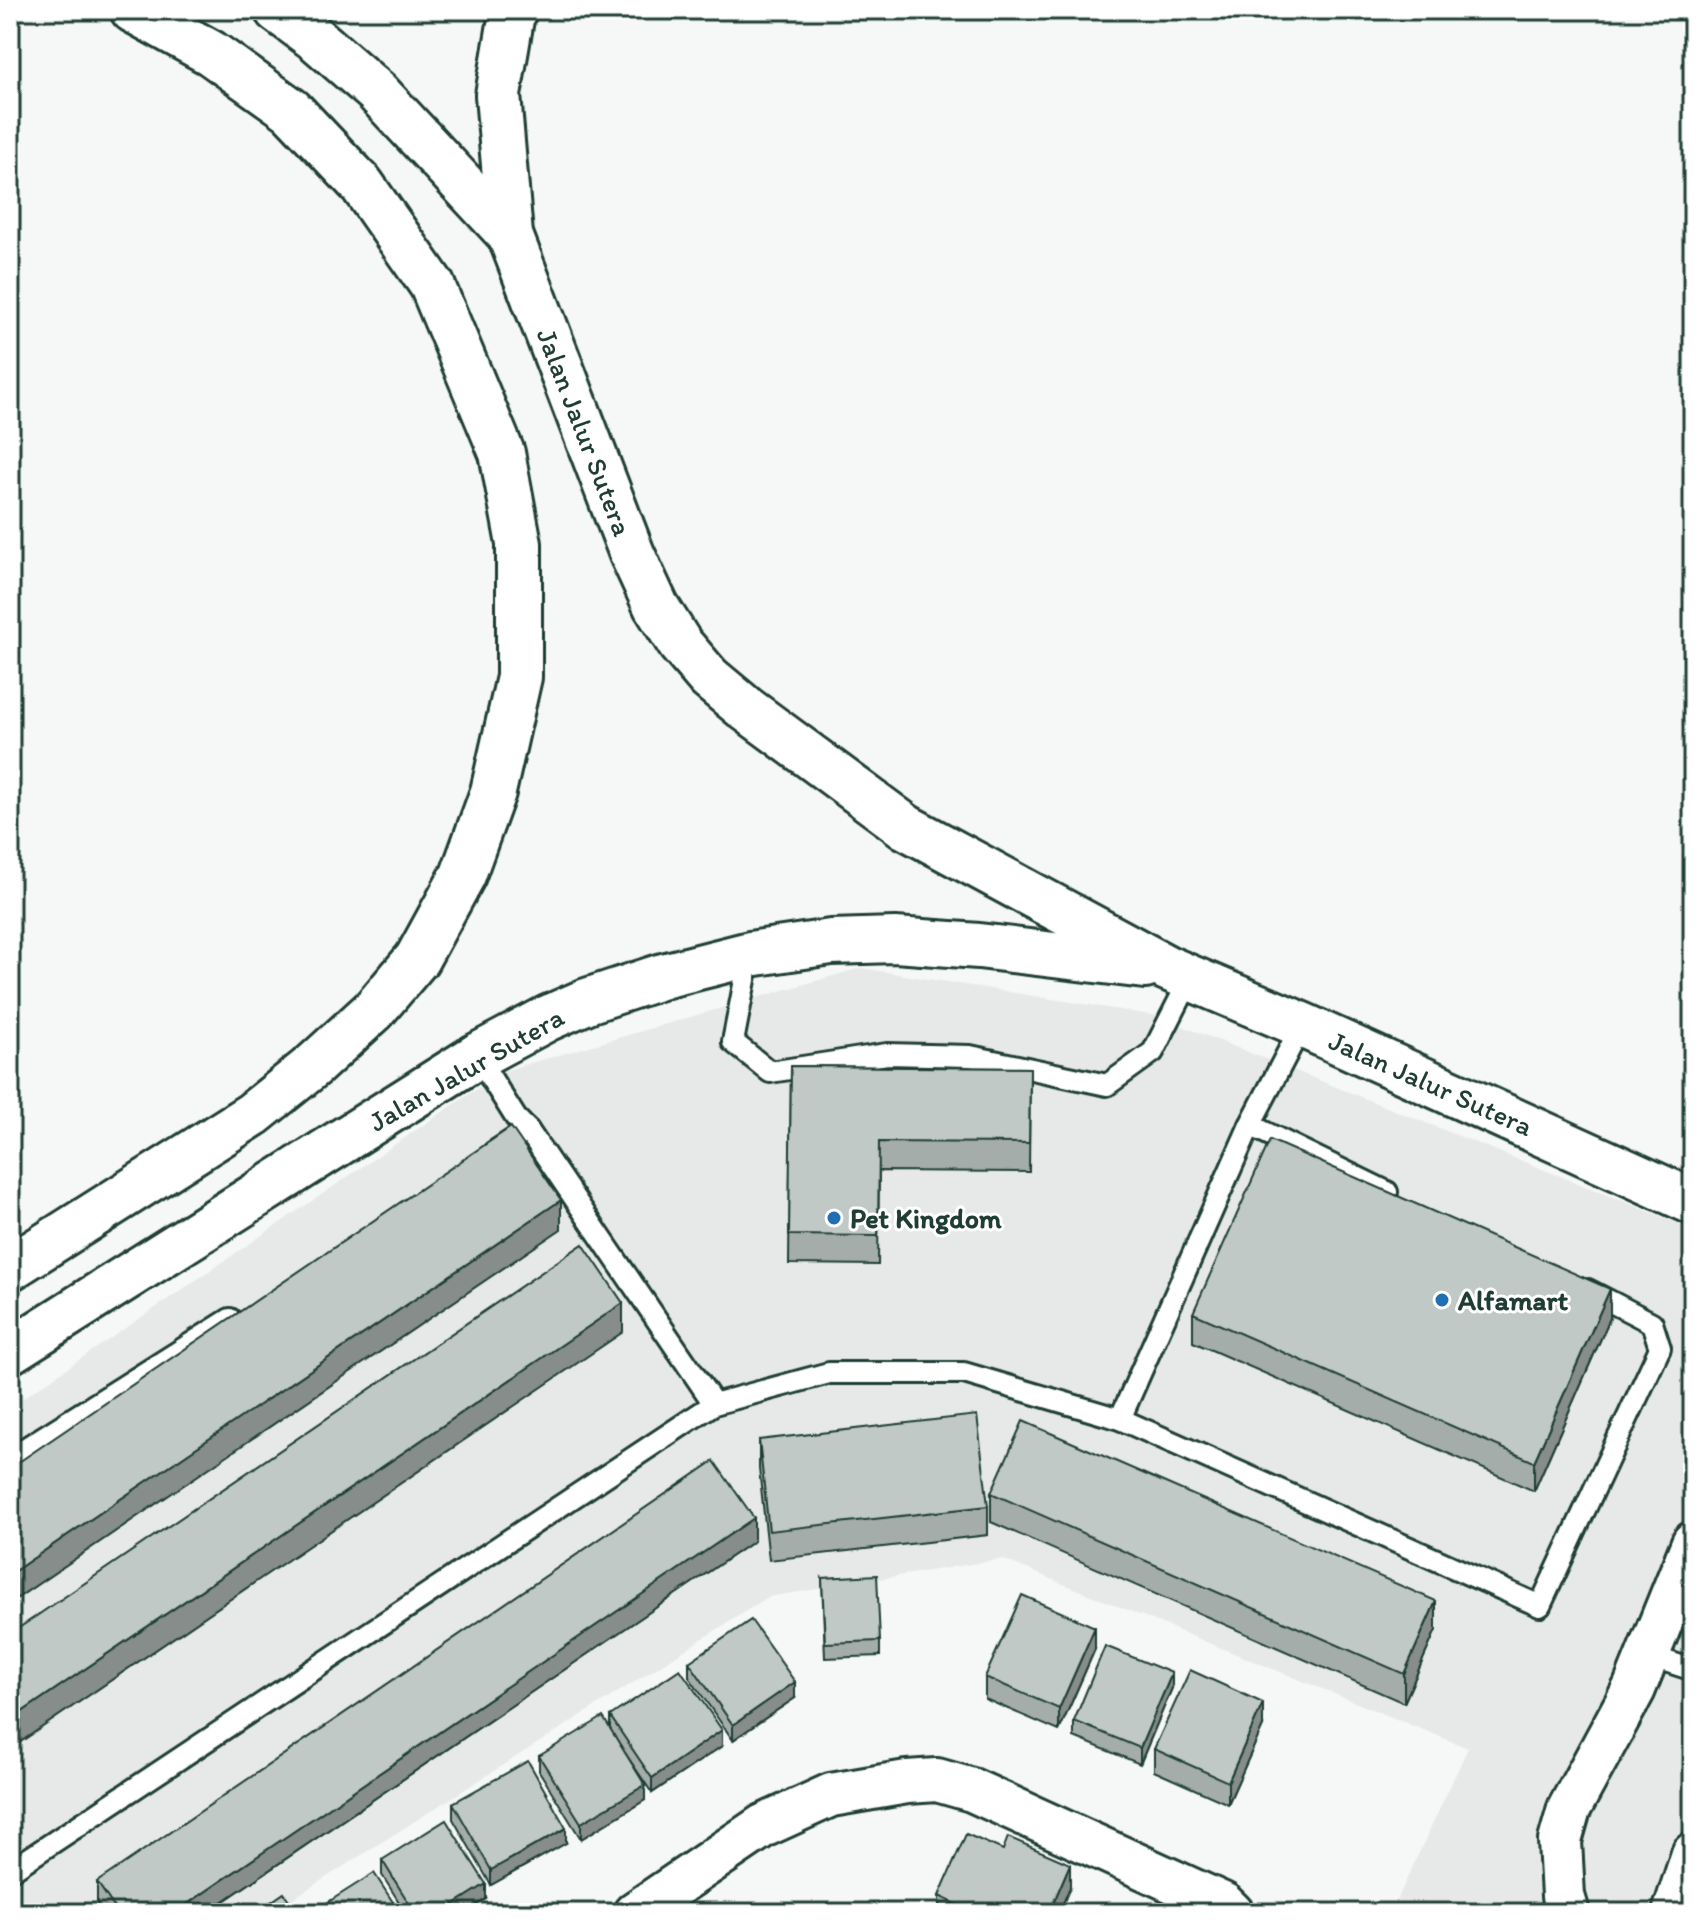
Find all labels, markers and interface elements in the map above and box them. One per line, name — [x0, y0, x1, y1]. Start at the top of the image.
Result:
street label: Jalan Jalur Sutera — [530, 323, 640, 541]
street label: Jalan Jalur Sutera — [362, 999, 570, 1139]
street label: Jalan Jalur Sutera — [1324, 1023, 1539, 1143]
place label: Pet Kingdom — [850, 1201, 1002, 1235]
marker: Pet Kingdom — [825, 1209, 843, 1227]
place label: Alfamart — [1457, 1283, 1568, 1317]
marker: Alfamart — [1433, 1291, 1451, 1309]

